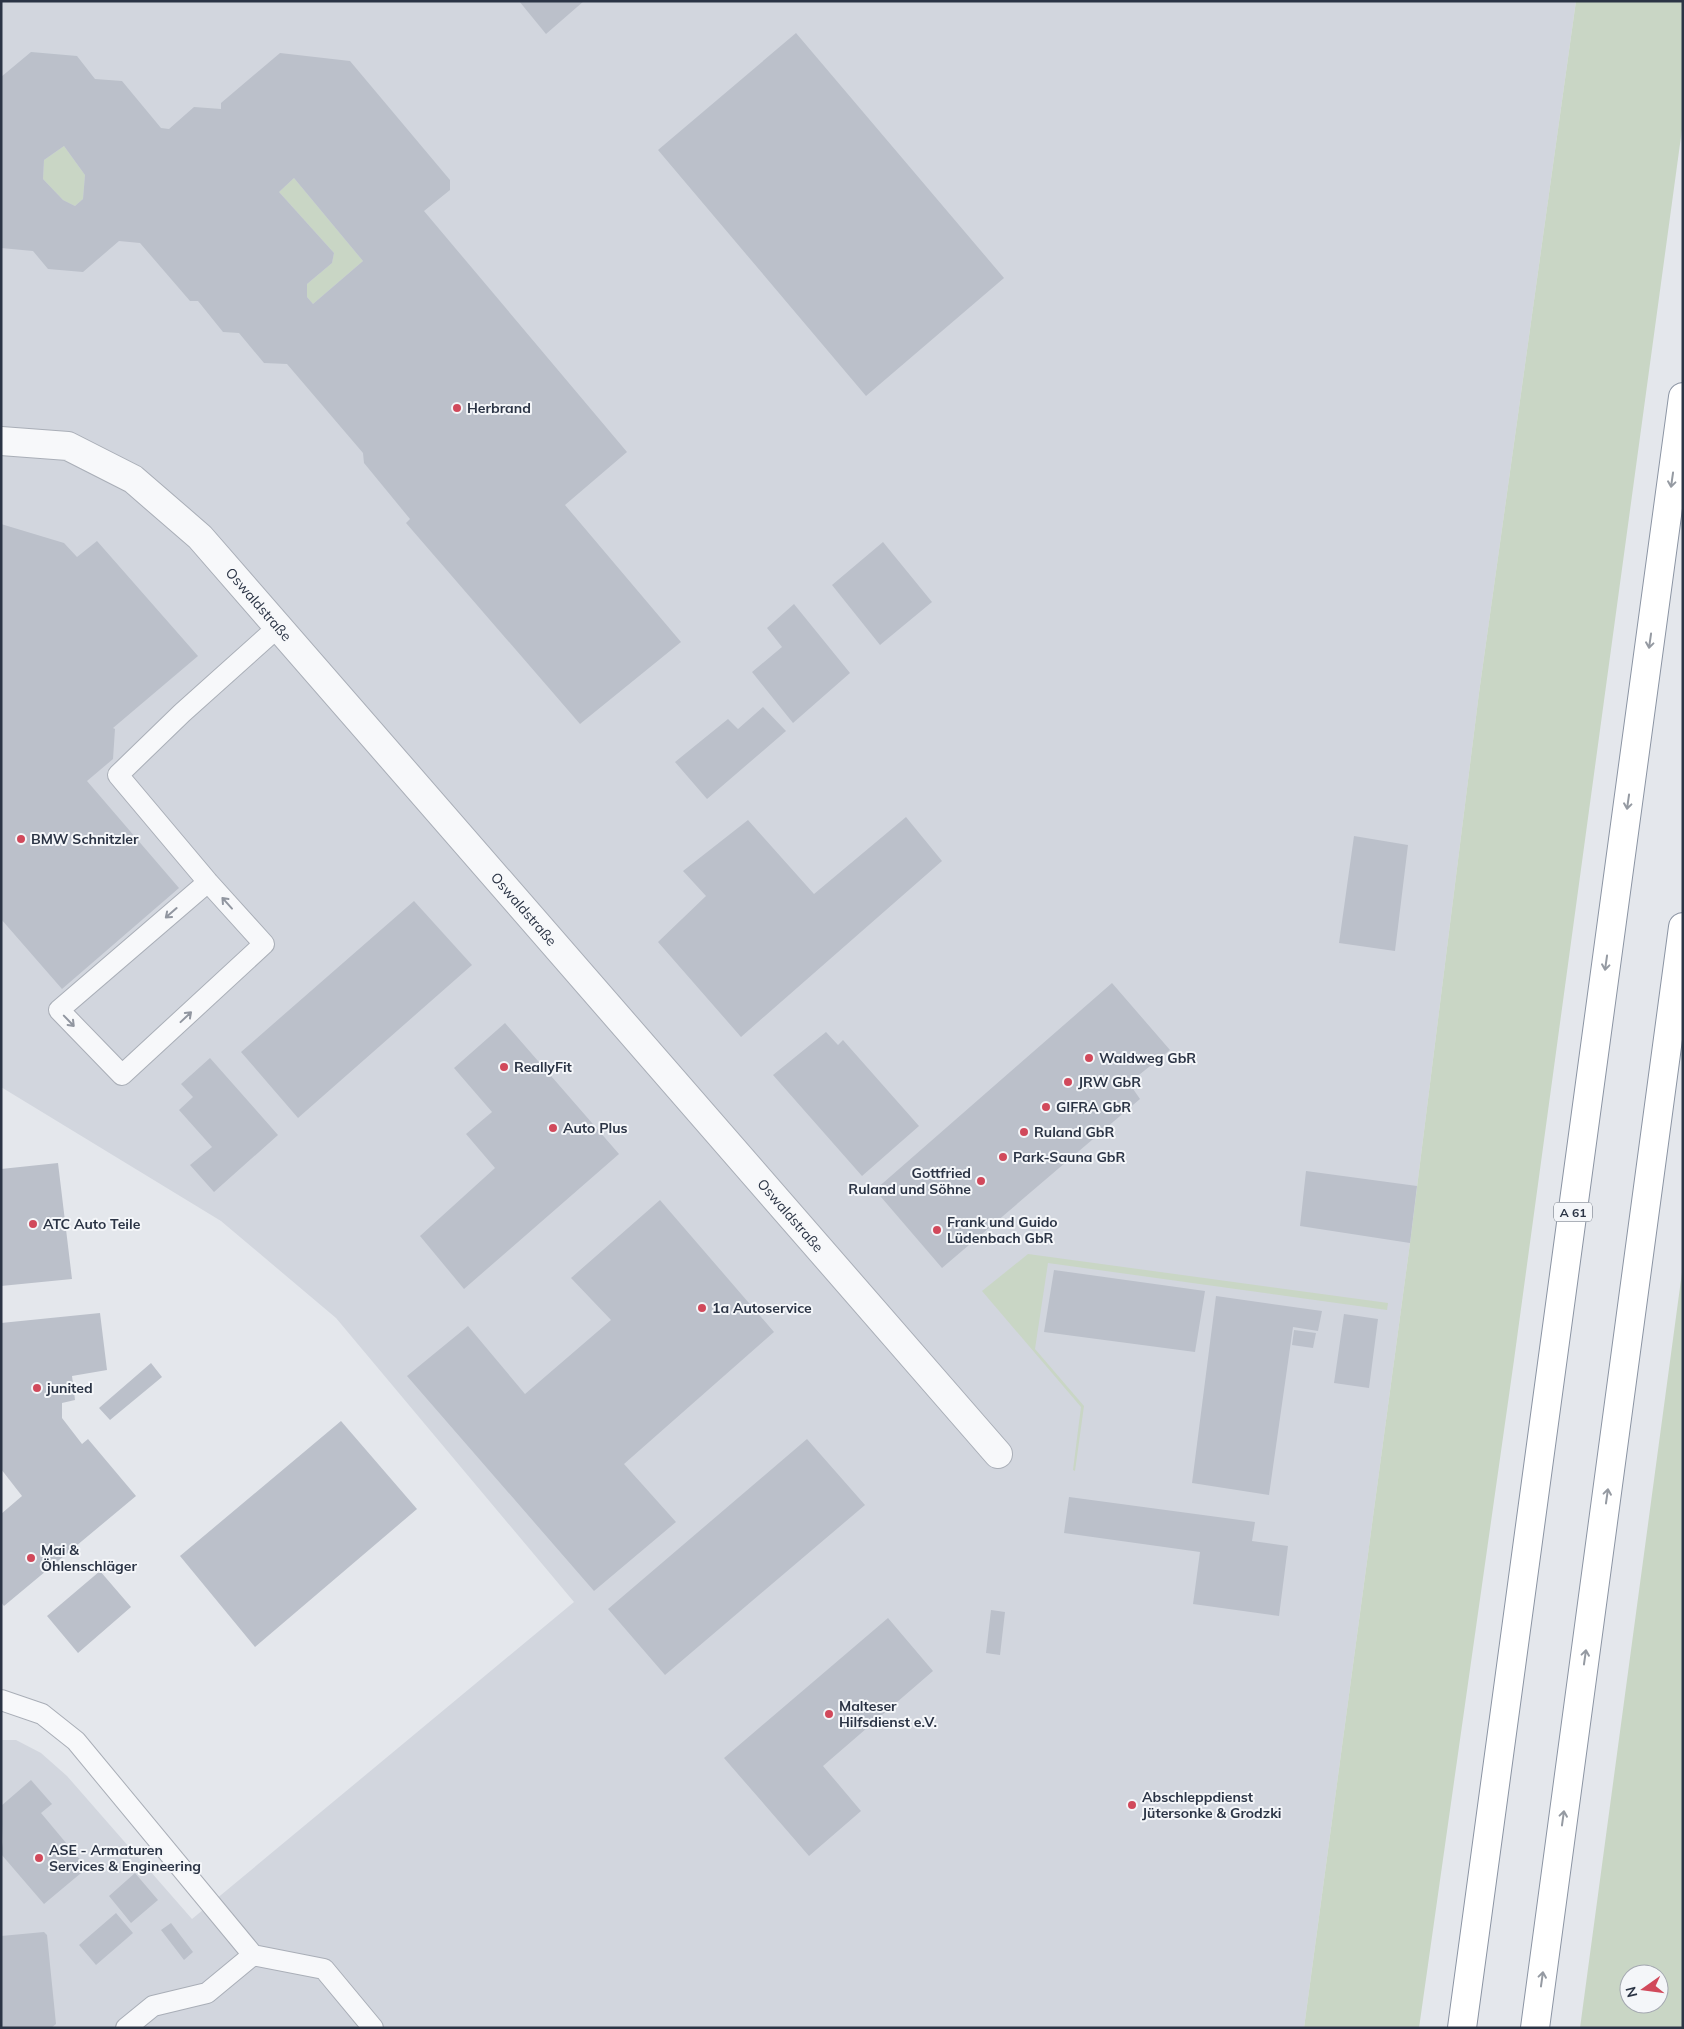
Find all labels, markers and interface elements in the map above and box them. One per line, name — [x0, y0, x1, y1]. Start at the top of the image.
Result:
place label: Herbrand — [467, 399, 531, 417]
marker: Herbrand — [451, 402, 463, 414]
one-way arrow — [1666, 472, 1676, 488]
street label: Oswaldstraße — [222, 564, 295, 645]
one-way arrow — [1645, 633, 1655, 649]
one-way arrow — [1623, 794, 1633, 810]
place label: BMW Schnitzler — [31, 830, 139, 848]
marker: BMW Schnitzler — [15, 833, 27, 845]
street label: Oswaldstraße — [487, 869, 561, 950]
one-way arrow — [221, 896, 233, 909]
one-way arrow — [165, 908, 178, 919]
one-way arrow — [1601, 955, 1611, 971]
one-way arrow — [179, 1011, 192, 1023]
one-way arrow — [63, 1014, 75, 1027]
place label: Waldweg GbR — [1099, 1049, 1196, 1067]
marker: Waldweg GbR — [1083, 1052, 1095, 1064]
place label: ReallyFit — [514, 1058, 573, 1076]
marker: ReallyFit — [498, 1061, 510, 1073]
place label: JRW GbR — [1078, 1073, 1141, 1091]
marker: JRW GbR — [1062, 1076, 1074, 1088]
place label: GIFRA GbR — [1056, 1098, 1131, 1116]
marker: GIFRA GbR — [1040, 1101, 1052, 1113]
place label: Auto Plus — [563, 1119, 628, 1137]
marker: Auto Plus — [547, 1122, 559, 1134]
place label: Ruland GbR — [1034, 1123, 1115, 1141]
marker: Ruland GbR — [1018, 1126, 1030, 1138]
place label: Park-Sauna GbR — [1013, 1148, 1125, 1166]
marker: Park-Sauna GbR — [997, 1151, 1009, 1163]
place label: Gottfried Ruland und Söhne — [848, 1164, 971, 1198]
street label: Oswaldstraße — [754, 1175, 827, 1256]
marker: Gottfried Ruland und Söhne — [975, 1175, 987, 1187]
road number: A 61 — [1554, 1202, 1592, 1222]
place label: Frank und Guido Lüdenbach GbR — [947, 1213, 1058, 1247]
place label: ATC Auto Teile — [43, 1215, 141, 1233]
marker: ATC Auto Teile — [27, 1218, 39, 1230]
marker: Frank und Guido Lüdenbach GbR — [931, 1224, 943, 1236]
place label: 1a Autoservice — [712, 1299, 812, 1317]
marker: 1a Autoservice — [696, 1302, 708, 1314]
place label: junited — [46, 1379, 93, 1397]
marker: junited — [31, 1382, 43, 1394]
one-way arrow — [1602, 1489, 1612, 1505]
place label: Mai & Öhlenschläger — [41, 1541, 137, 1575]
marker: Mai & Öhlenschläger — [25, 1552, 37, 1564]
one-way arrow — [1580, 1650, 1590, 1666]
place label: Malteser Hilfsdienst e.V. — [839, 1697, 937, 1731]
marker: Malteser Hilfsdienst e.V. — [823, 1708, 835, 1720]
place label: Abschleppdienst Jütersonke & Grodzki — [1142, 1788, 1282, 1822]
marker: Abschleppdienst Jütersonke & Grodzki — [1126, 1799, 1138, 1811]
one-way arrow — [1559, 1811, 1569, 1827]
place label: ASE - Armaturen Services & Engineering — [49, 1841, 201, 1875]
marker: ASE - Armaturen Services & Engineering — [33, 1852, 45, 1864]
north arrow — [1619, 1964, 1669, 2014]
one-way arrow — [1537, 1972, 1547, 1988]
text: N — [1621, 1985, 1641, 1999]

